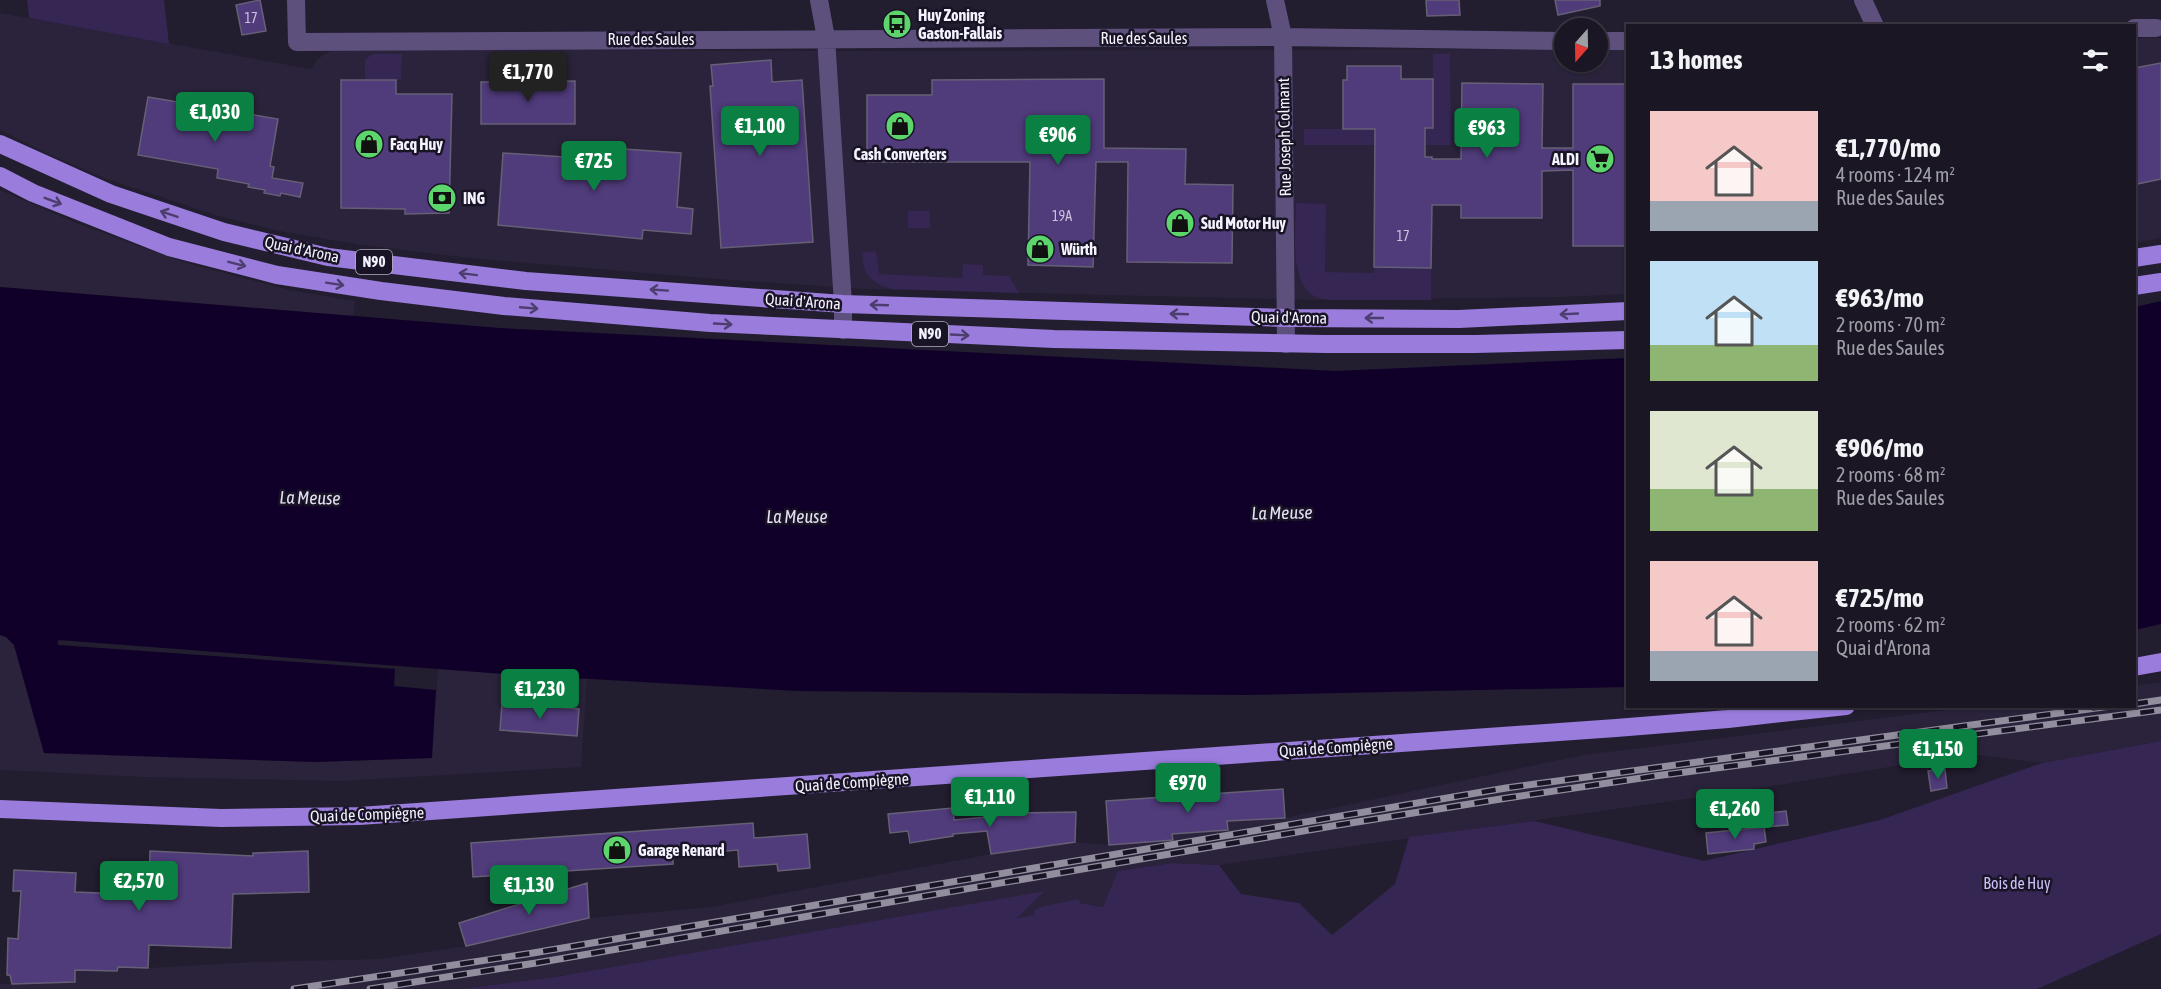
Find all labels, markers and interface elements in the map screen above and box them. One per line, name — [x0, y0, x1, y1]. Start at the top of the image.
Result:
place label: Huy Zoning Gaston-Fallais — [918, 6, 1002, 42]
bus stop icon: Huy Zoning Gaston-Fallais — [881, 8, 913, 40]
house number: 17 — [244, 10, 258, 26]
north arrow — [1554, 18, 1608, 72]
map controls — [1554, 18, 1608, 72]
street label: Rue des Saules — [1101, 29, 1188, 47]
street label: Rue des Saules — [608, 30, 695, 48]
icon: filters — [2079, 44, 2112, 77]
text: 13 homes — [1650, 45, 1743, 75]
pin: €1,770 — [479, 52, 577, 103]
text: €1,770 — [503, 60, 553, 83]
street label: Rue Joseph Colmant — [1274, 77, 1295, 196]
pin: €1,030 — [166, 92, 264, 143]
text: €1,030 — [190, 100, 240, 123]
pin: €1,100 — [711, 106, 809, 157]
pin: €963 — [1451, 108, 1523, 159]
shop icon: Cash Converters — [884, 110, 916, 142]
text: €1,100 — [735, 114, 785, 137]
pin: €906 — [1022, 115, 1094, 166]
text: €963 — [1468, 116, 1506, 139]
text: €906 — [1039, 123, 1077, 146]
shop icon: Facq Huy — [353, 128, 385, 160]
text: €1,770/mo — [1836, 133, 1941, 163]
place label: Facq Huy — [390, 135, 443, 153]
icon: home — [1698, 135, 1770, 207]
pin: €725 — [558, 141, 630, 192]
supermarket icon: ALDI — [1584, 143, 1616, 175]
place label: Cash Converters — [853, 145, 947, 163]
text: €725 — [575, 149, 613, 172]
place label: ALDI — [1551, 150, 1579, 168]
text: 4 rooms · 124 m² — [1836, 163, 1955, 186]
bank icon: ING — [426, 182, 458, 214]
text: Rue des Saules — [1836, 186, 1944, 209]
place label: ING — [463, 189, 486, 207]
one-way arrow — [43, 196, 62, 207]
one-way arrow — [160, 207, 178, 218]
shop icon: Sud Motor Huy — [1164, 207, 1196, 239]
house number: 19A — [1052, 208, 1072, 224]
place label: Sud Motor Huy — [1201, 214, 1286, 232]
house number: 17 — [1396, 228, 1410, 244]
street label: Quai d'Arona — [263, 232, 341, 266]
shop icon: Würth — [1024, 233, 1056, 265]
place label: Würth — [1060, 240, 1097, 258]
road number: N90 — [356, 250, 392, 274]
one-way arrow — [227, 259, 246, 271]
one-way arrow — [459, 268, 479, 279]
one-way arrow — [325, 278, 344, 289]
text: €963/mo — [1836, 283, 1924, 313]
one-way arrow — [650, 285, 670, 296]
icon: home — [1698, 285, 1770, 357]
street label: Quai d'Arona — [765, 289, 841, 313]
one-way arrow — [870, 299, 890, 310]
one-way arrow — [518, 303, 538, 314]
street label: Quai d'Arona — [1251, 307, 1327, 327]
one-way arrow — [1170, 308, 1190, 320]
one-way arrow — [1560, 308, 1580, 319]
one-way arrow — [1365, 312, 1385, 324]
text: 2 rooms · 70 m² — [1836, 313, 1946, 336]
one-way arrow — [712, 318, 732, 329]
road number: N90 — [912, 322, 948, 346]
one-way arrow — [949, 329, 969, 341]
text: Rue des Saules — [1836, 336, 1944, 359]
text: €906/mo — [1836, 433, 1924, 463]
icon: home — [1698, 435, 1770, 507]
text: 2 rooms · 68 m² — [1836, 463, 1946, 486]
water label: La Meuse — [279, 486, 341, 509]
text: Rue des Saules — [1836, 486, 1944, 509]
water label: La Meuse — [1251, 501, 1313, 524]
water label: La Meuse — [766, 506, 828, 527]
text: €725/mo — [1836, 583, 1924, 613]
icon: home — [1698, 585, 1770, 657]
text: 2 rooms · 62 m² — [1836, 613, 1946, 636]
text: Quai d'Arona — [1836, 636, 1931, 659]
pin: €1,230 — [491, 669, 589, 720]
text: €1,230 — [515, 677, 565, 700]
pin: €1,150 — [1889, 729, 1987, 780]
street label: Quai de Compiègne — [1278, 734, 1394, 761]
text: €1,150 — [1913, 737, 1963, 760]
pin: €970 — [1152, 763, 1224, 814]
street label: Quai de Compiègne — [794, 769, 910, 796]
text: €970 — [1169, 771, 1207, 794]
pin: €1,110 — [941, 777, 1039, 828]
text: €1,110 — [965, 785, 1015, 808]
pin: €1,260 — [1686, 789, 1784, 840]
text: €1,260 — [1710, 797, 1760, 820]
street label: Quai de Compiègne — [310, 803, 424, 826]
shop icon: Garage Renard — [601, 834, 633, 866]
place label: Garage Renard — [638, 841, 725, 859]
pin: €2,570 — [90, 861, 188, 912]
pin: €1,130 — [480, 865, 578, 916]
text: €2,570 — [114, 869, 164, 892]
text: €1,130 — [504, 873, 554, 896]
park label: Bois de Huy — [1983, 874, 2051, 893]

